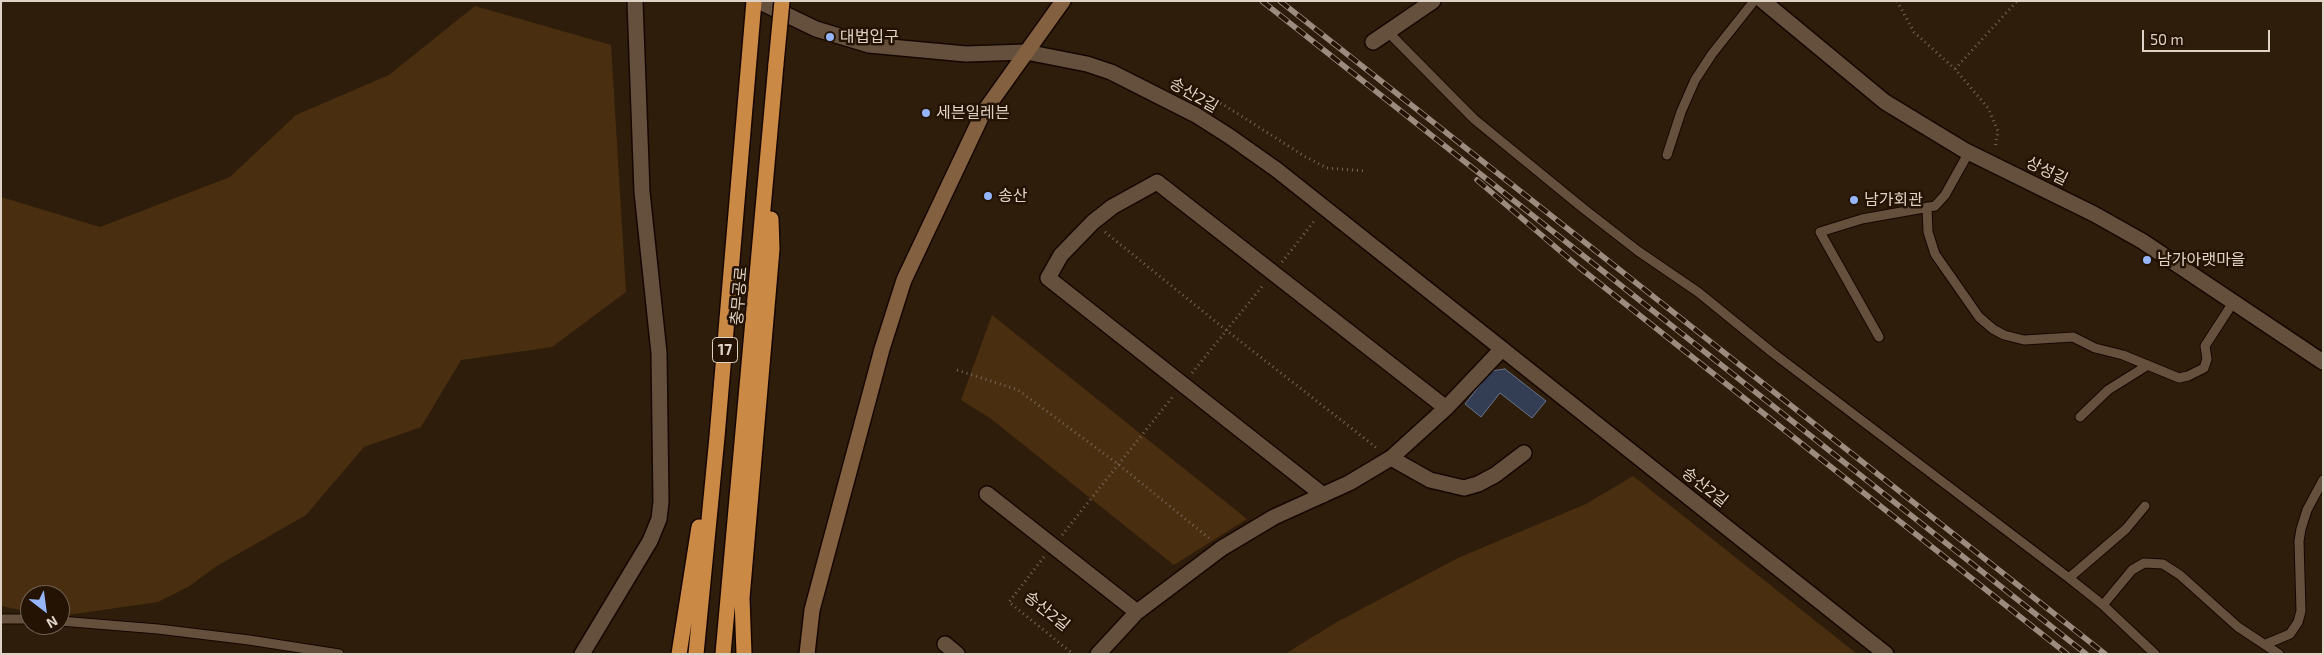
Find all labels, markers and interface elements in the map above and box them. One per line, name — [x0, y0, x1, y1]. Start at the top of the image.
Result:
scale bar — [2144, 20, 2272, 52]
place label: 대법입구 — [840, 27, 899, 47]
text: 50 m — [2150, 30, 2184, 48]
marker: 대법입구 — [824, 31, 836, 43]
street label: 송산2길 — [1166, 73, 1222, 117]
place label: 세븐일레븐 — [936, 103, 1010, 123]
marker: 세븐일레븐 — [920, 107, 932, 119]
street label: 상성길 — [2023, 153, 2071, 189]
place label: 송산 — [998, 186, 1027, 206]
marker: 송산 — [982, 190, 994, 202]
place label: 남가회관 — [1864, 190, 1923, 210]
marker: 남가회관 — [1848, 194, 1860, 206]
place label: 남가아랫마을 — [2157, 250, 2245, 270]
marker: 남가아랫마을 — [2141, 254, 2153, 266]
street label: 충무공로 — [727, 266, 751, 326]
road number: 17 — [712, 338, 738, 362]
street label: 송산2길 — [1678, 463, 1732, 511]
north arrow — [20, 585, 70, 635]
street label: 송산2길 — [1020, 587, 1074, 635]
text: N — [44, 613, 61, 632]

